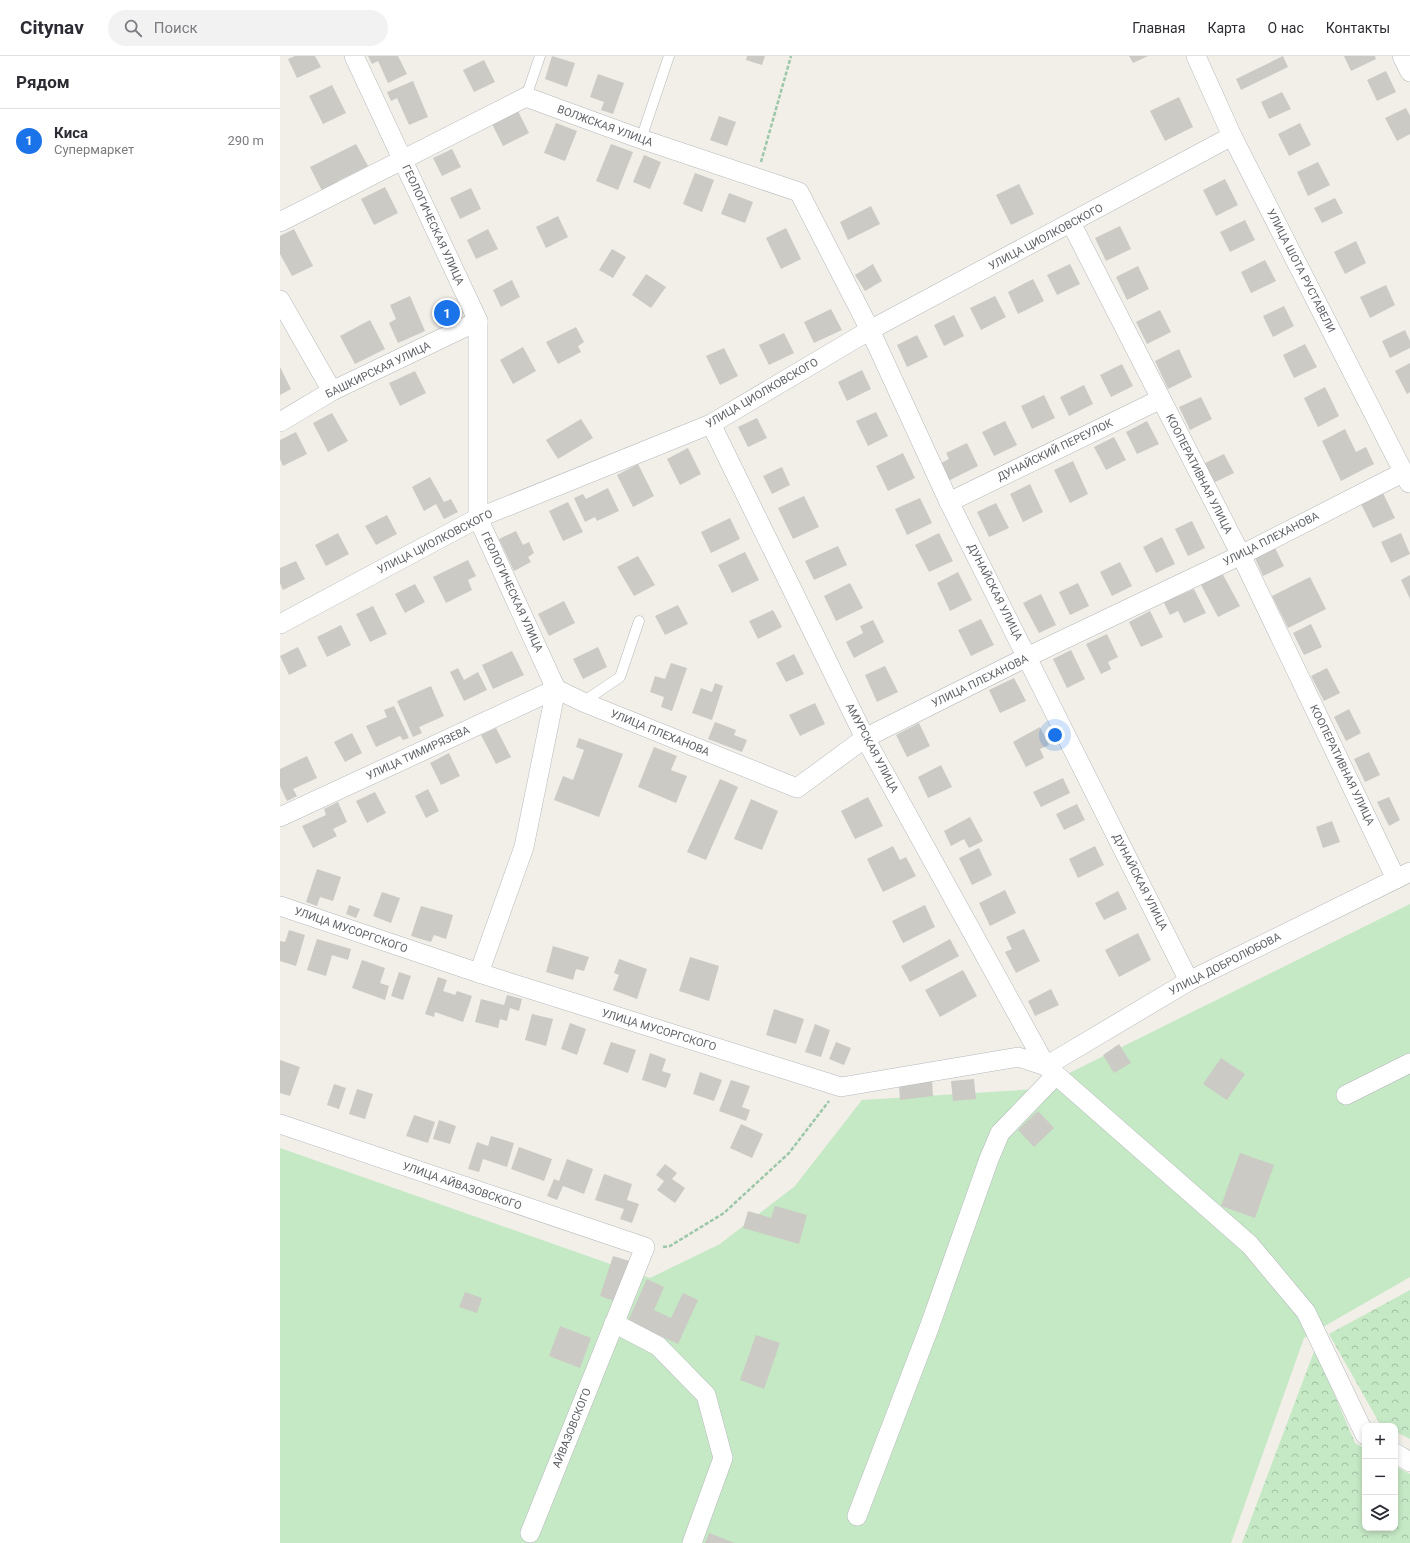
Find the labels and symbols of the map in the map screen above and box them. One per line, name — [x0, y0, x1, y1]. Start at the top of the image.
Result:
street label: ВОЛЖСКАЯ УЛИЦА — [555, 103, 655, 150]
street label: ГЕОЛОГИЧЕСКАЯ УЛИЦА — [399, 163, 467, 288]
street label: УЛИЦА ЦИОЛКОВСКОГО — [987, 201, 1105, 273]
street label: УЛИЦА ШОТА РУСТАВЕЛИ — [1264, 207, 1338, 335]
pin: 1 — [434, 298, 460, 328]
street label: БАШКИРСКАЯ УЛИЦА — [323, 339, 433, 401]
street label: УЛИЦА ЦИОЛКОВСКОГО — [703, 355, 821, 431]
street label: КООПЕРАТИВНАЯ УЛИЦА — [1163, 412, 1235, 537]
street label: ДУНАЙСКИЙ ПЕРЕУЛОК — [995, 416, 1116, 484]
street label: УЛИЦА ЦИОЛКОВСКОГО — [375, 507, 495, 577]
street label: УЛИЦА ПЛЕХАНОВА — [1221, 509, 1322, 569]
street label: ГЕОЛОГИЧЕСКАЯ УЛИЦА — [478, 530, 546, 655]
street label: ДУНАЙСКАЯ УЛИЦА — [965, 541, 1025, 643]
street label: УЛИЦА ПЛЕХАНОВА — [930, 652, 1031, 710]
street label: АМУРСКАЯ УЛИЦА — [843, 701, 901, 796]
street label: КООПЕРАТИВНАЯ УЛИЦА — [1307, 703, 1377, 828]
street label: УЛИЦА ПЛЕХАНОВА — [609, 707, 712, 759]
street label: УЛИЦА ТИМИРЯЗЕВА — [364, 723, 473, 783]
your location — [1045, 725, 1065, 745]
street label: ДУНАЙСКАЯ УЛИЦА — [1110, 831, 1170, 933]
street label: УЛИЦА МУСОРГСКОГО — [293, 904, 409, 956]
street label: УЛИЦА ДОБРОЛЮБОВА — [1167, 930, 1284, 998]
street label: УЛИЦА МУСОРГСКОГО — [600, 1006, 718, 1054]
street label: УЛИЦА АЙВАЗОВСКОГО — [401, 1159, 523, 1213]
street label: АЙВАЗОВСКОГО — [550, 1386, 594, 1470]

